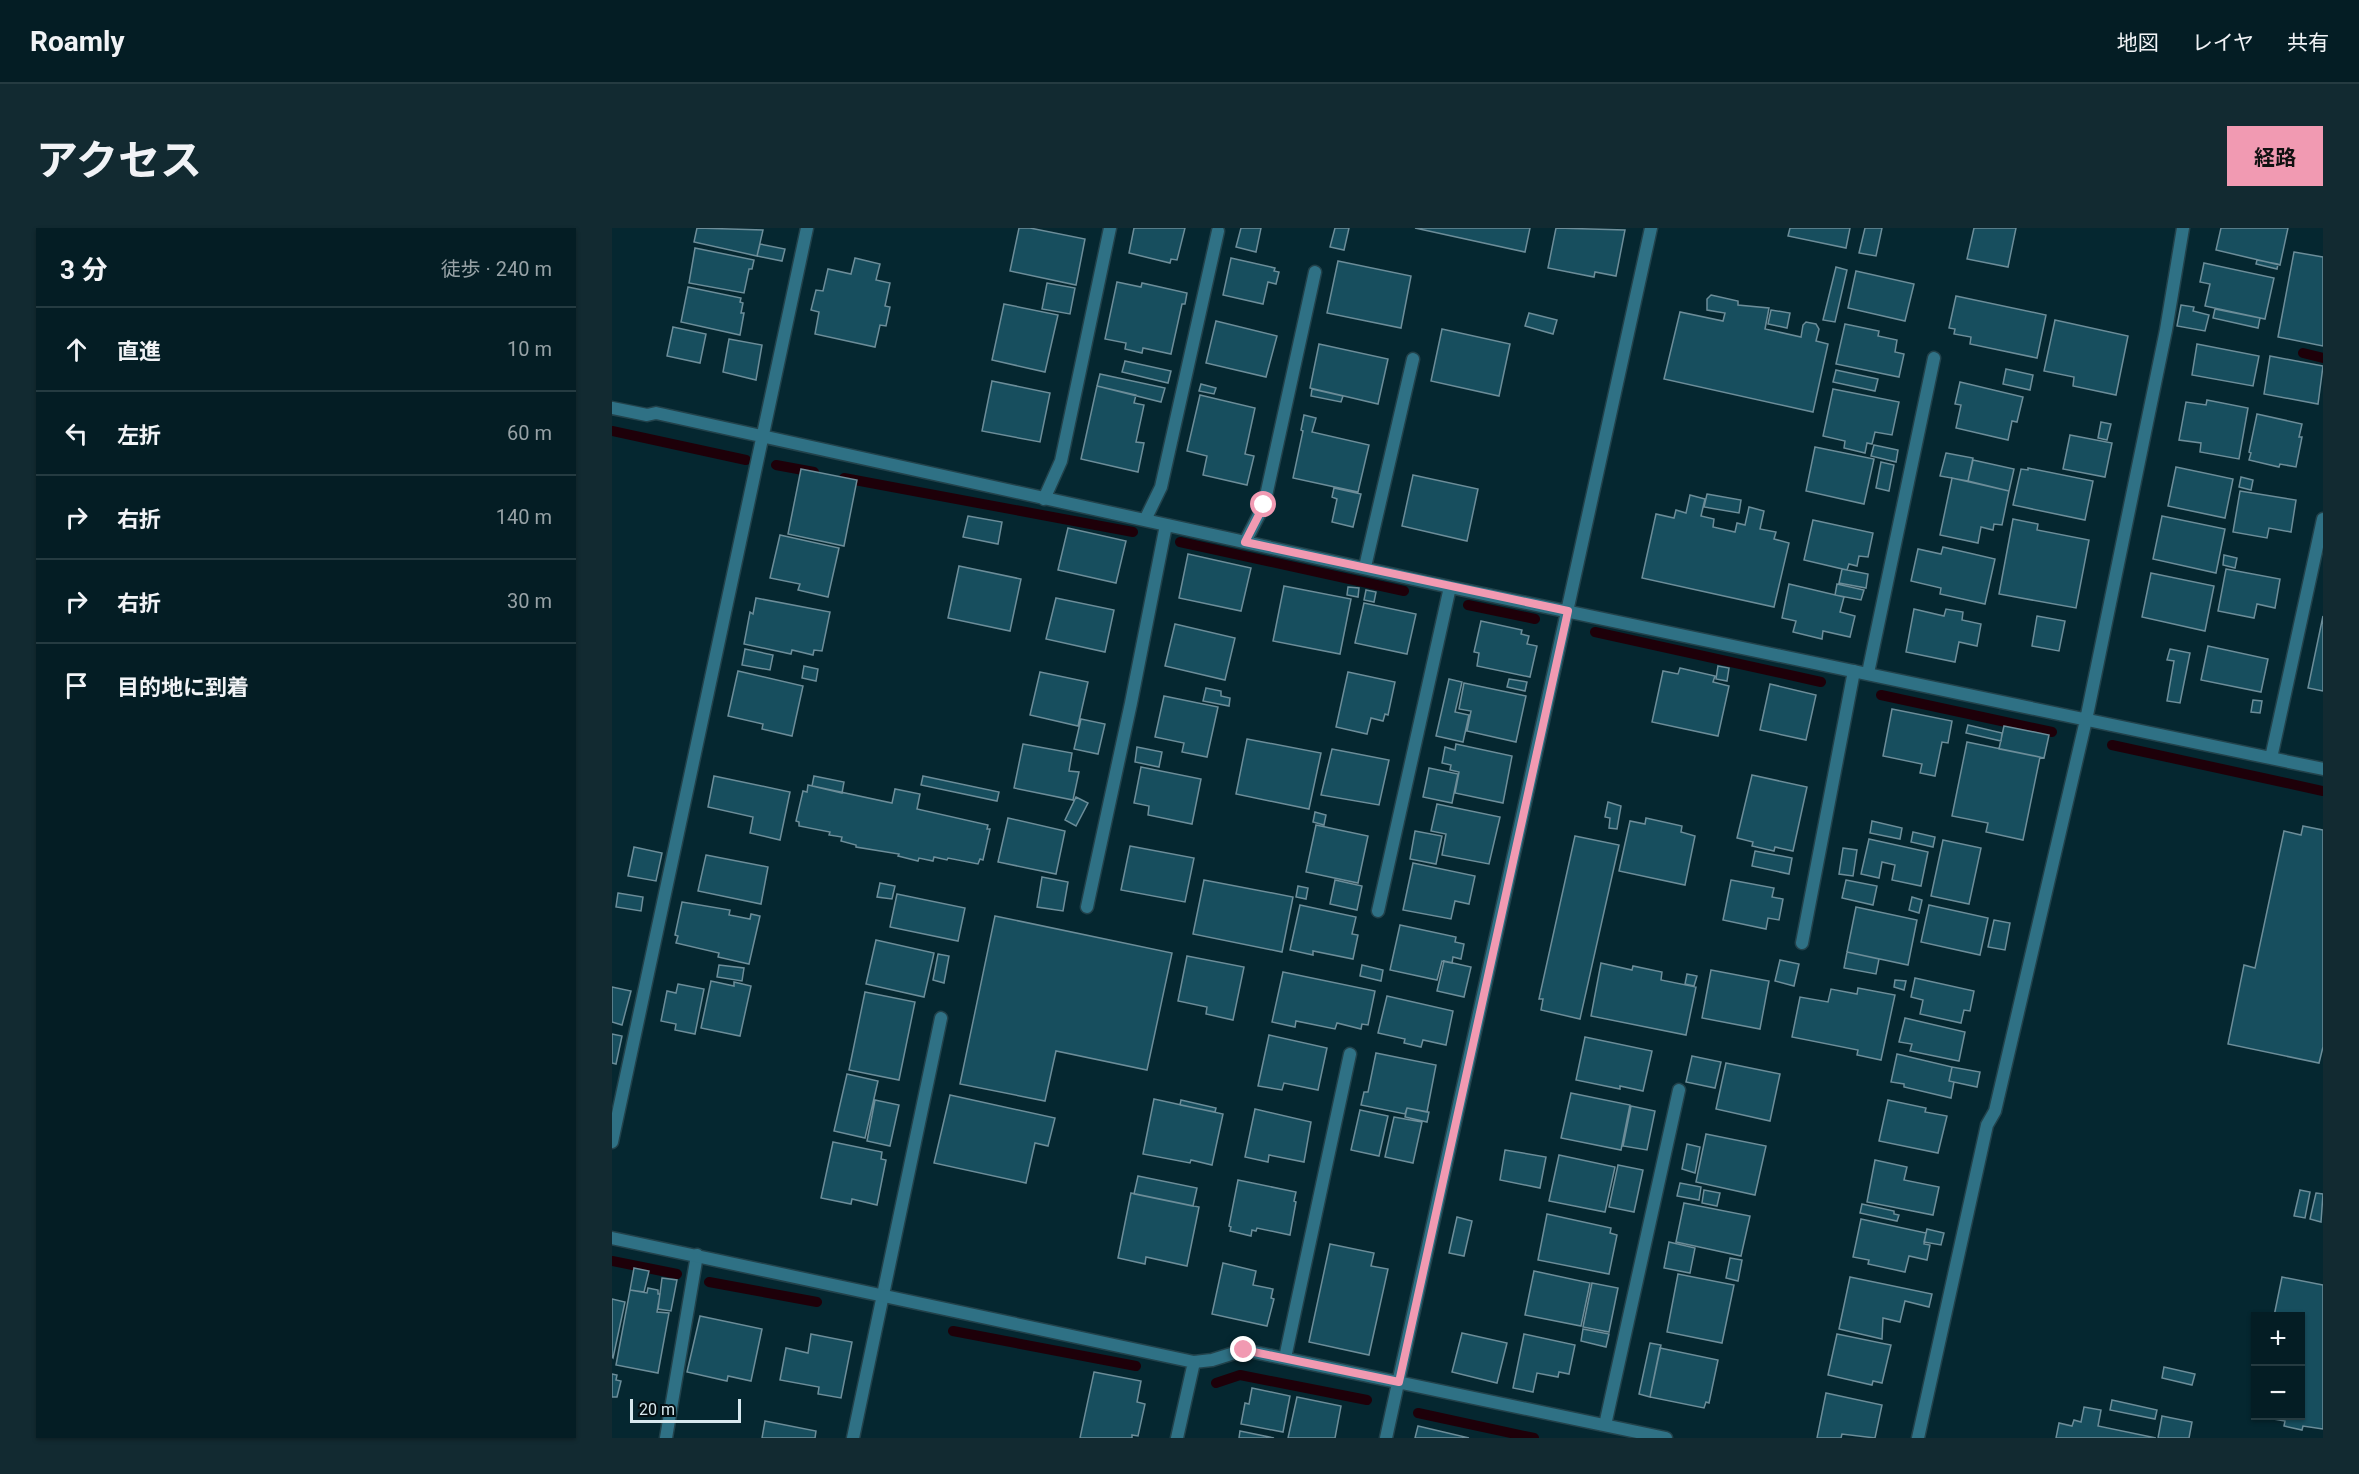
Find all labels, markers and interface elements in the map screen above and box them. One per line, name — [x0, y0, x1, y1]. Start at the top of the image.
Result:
text: Roamly — [30, 25, 125, 58]
text: 地図 — [2117, 31, 2159, 55]
text: レイヤ — [2192, 31, 2254, 55]
text: 共有 — [2287, 31, 2329, 55]
button: 経路 — [2227, 126, 2323, 186]
text: アクセス — [36, 136, 202, 185]
text: 3 分 — [60, 255, 107, 285]
text: 徒歩 · 240 m — [441, 257, 552, 281]
icon: ahead — [60, 333, 93, 366]
text: 10 m — [507, 337, 552, 361]
text: 直進 — [117, 339, 161, 364]
icon: left — [60, 417, 93, 450]
text: 60 m — [507, 421, 552, 445]
text: 左折 — [117, 423, 161, 448]
route start — [1250, 491, 1276, 517]
icon: right — [60, 501, 93, 534]
text: 140 m — [496, 505, 552, 529]
text: 右折 — [117, 507, 161, 532]
icon: right — [60, 585, 93, 618]
text: 30 m — [507, 589, 552, 613]
text: 右折 — [117, 591, 161, 616]
icon: arrive — [60, 669, 93, 702]
text: 目的地に到着 — [117, 675, 249, 700]
map controls — [2251, 1312, 2305, 1420]
button: + — [2251, 1312, 2305, 1366]
route end — [1230, 1336, 1256, 1362]
button: − — [2251, 1366, 2305, 1420]
scale bar — [630, 1396, 741, 1424]
text: 20 m — [639, 1400, 675, 1419]

